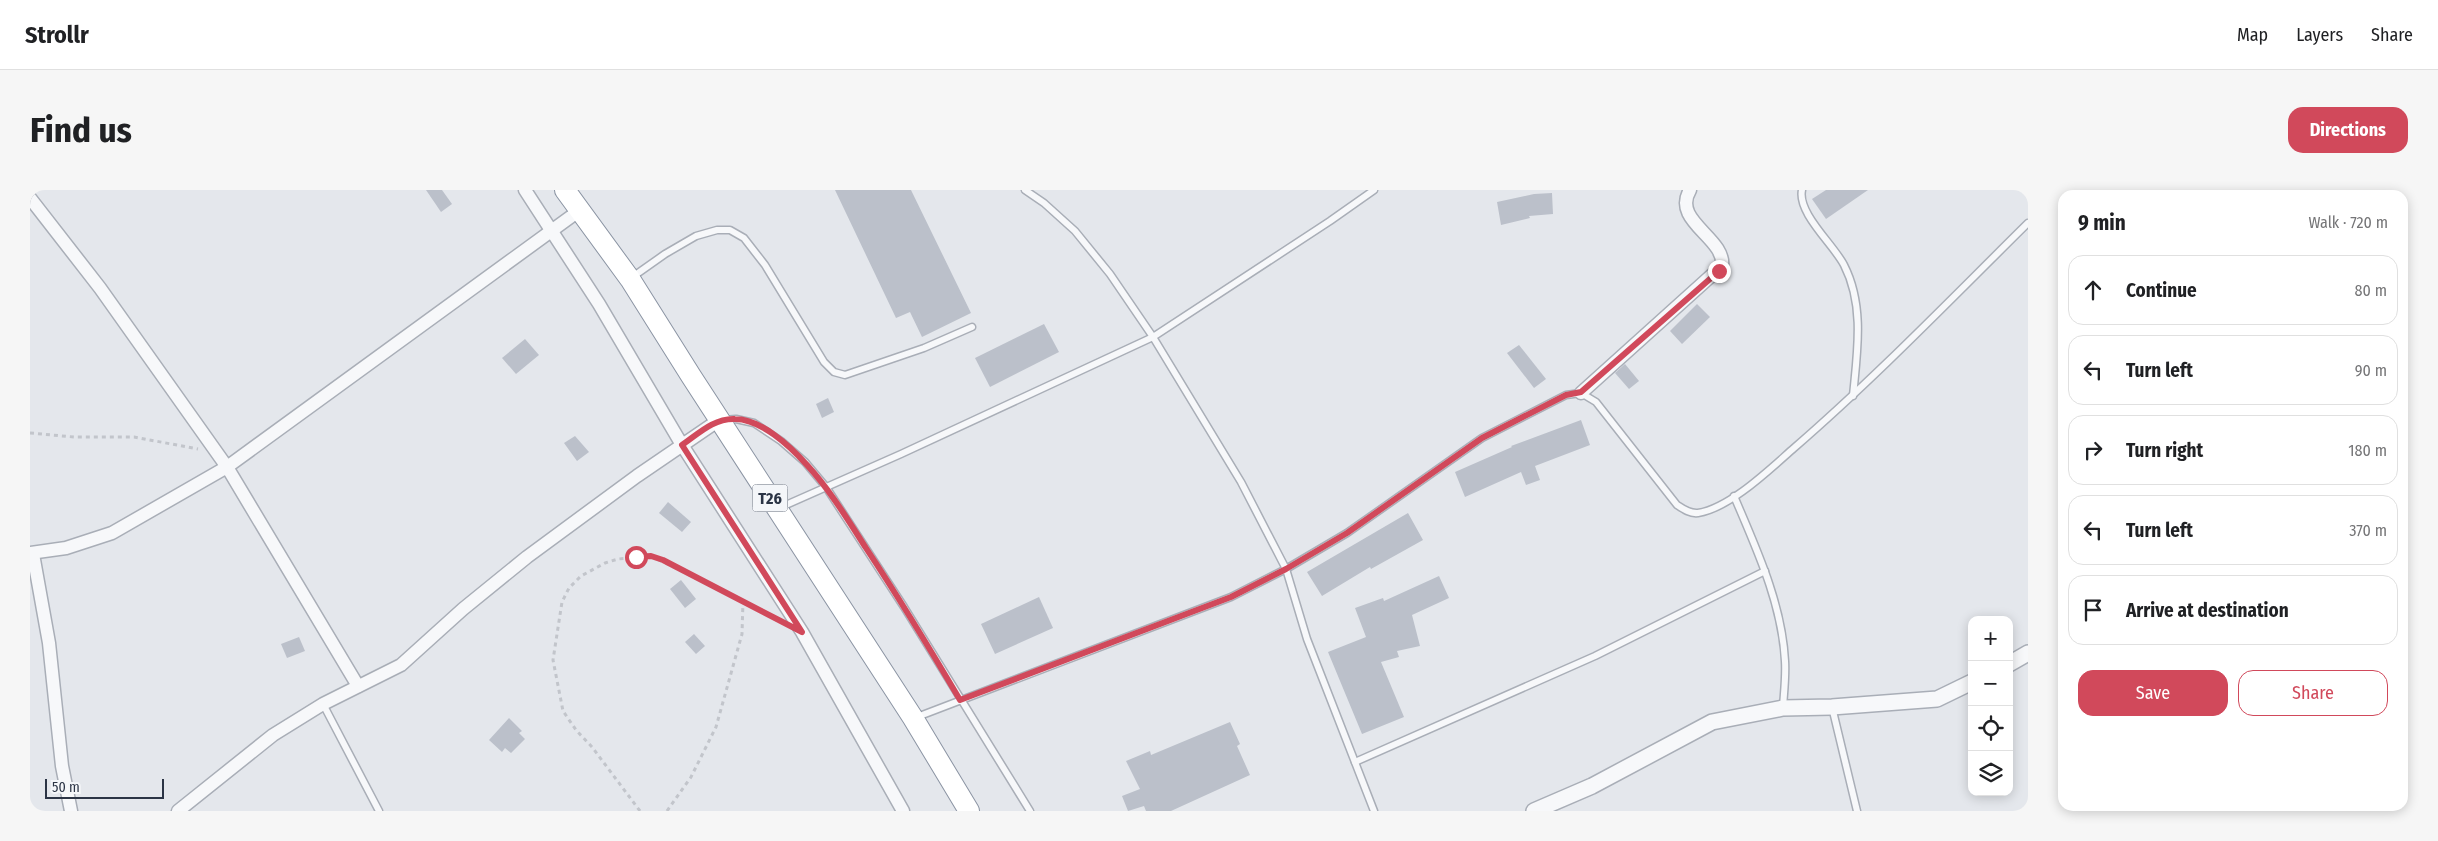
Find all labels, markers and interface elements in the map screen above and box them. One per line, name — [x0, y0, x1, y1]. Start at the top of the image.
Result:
text: Strollr — [25, 21, 89, 49]
text: Map — [2237, 24, 2268, 46]
text: Layers — [2296, 24, 2343, 46]
text: Share — [2371, 24, 2413, 46]
button: Directions — [2288, 107, 2408, 153]
text: Find us — [30, 109, 132, 151]
text: 9 min — [2078, 210, 2126, 236]
text: Walk · 720 m — [2308, 213, 2388, 232]
route end — [1708, 260, 1731, 283]
icon: ahead — [2079, 276, 2107, 304]
text: Continue — [2126, 279, 2197, 302]
text: 80 m — [2355, 281, 2387, 300]
icon: left — [2079, 356, 2107, 384]
text: Turn left — [2126, 359, 2193, 382]
text: 90 m — [2355, 361, 2387, 380]
icon: right — [2079, 436, 2107, 464]
text: Turn right — [2126, 439, 2203, 462]
text: 180 m — [2348, 441, 2387, 460]
road number: T26 — [752, 484, 788, 512]
icon: left — [2079, 516, 2107, 544]
text: Turn left — [2126, 519, 2193, 542]
text: 370 m — [2349, 521, 2387, 540]
route start — [625, 546, 648, 569]
icon: arrive — [2079, 596, 2107, 624]
text: Arrive at destination — [2126, 599, 2289, 622]
map controls — [1968, 616, 2013, 796]
button: + — [1968, 616, 2013, 661]
button: − — [1968, 661, 2013, 706]
button: Save — [2078, 670, 2228, 716]
button: Share — [2238, 670, 2388, 716]
button: locate — [1968, 706, 2013, 751]
button: layers — [1968, 751, 2013, 796]
scale bar — [45, 776, 164, 799]
text: 50 m — [52, 779, 80, 796]

